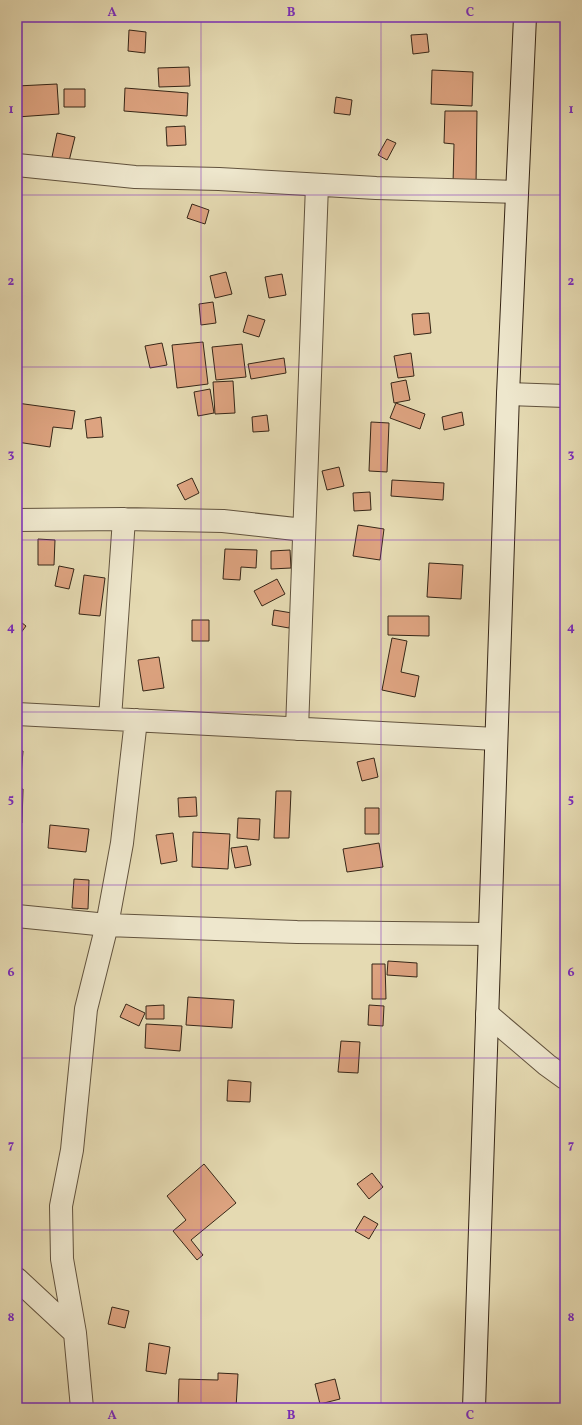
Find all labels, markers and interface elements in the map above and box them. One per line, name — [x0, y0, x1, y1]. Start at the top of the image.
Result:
text: A — [107, 4, 117, 22]
text: B — [287, 4, 296, 22]
text: C — [466, 4, 474, 22]
text: 1 — [8, 101, 14, 119]
text: 1 — [568, 101, 574, 119]
text: 2 — [8, 273, 15, 291]
text: 2 — [568, 273, 575, 291]
text: 3 — [8, 446, 15, 464]
text: 3 — [568, 446, 575, 464]
text: 4 — [7, 619, 15, 637]
text: 4 — [567, 619, 575, 637]
text: 5 — [8, 791, 14, 809]
text: 5 — [568, 791, 574, 809]
text: 6 — [7, 964, 15, 982]
text: 6 — [567, 964, 575, 982]
text: 7 — [8, 1137, 14, 1155]
text: 7 — [568, 1137, 574, 1155]
text: 8 — [7, 1309, 15, 1327]
text: 8 — [567, 1309, 575, 1327]
text: A — [107, 1407, 117, 1425]
text: B — [287, 1407, 296, 1425]
text: C — [466, 1407, 474, 1425]

